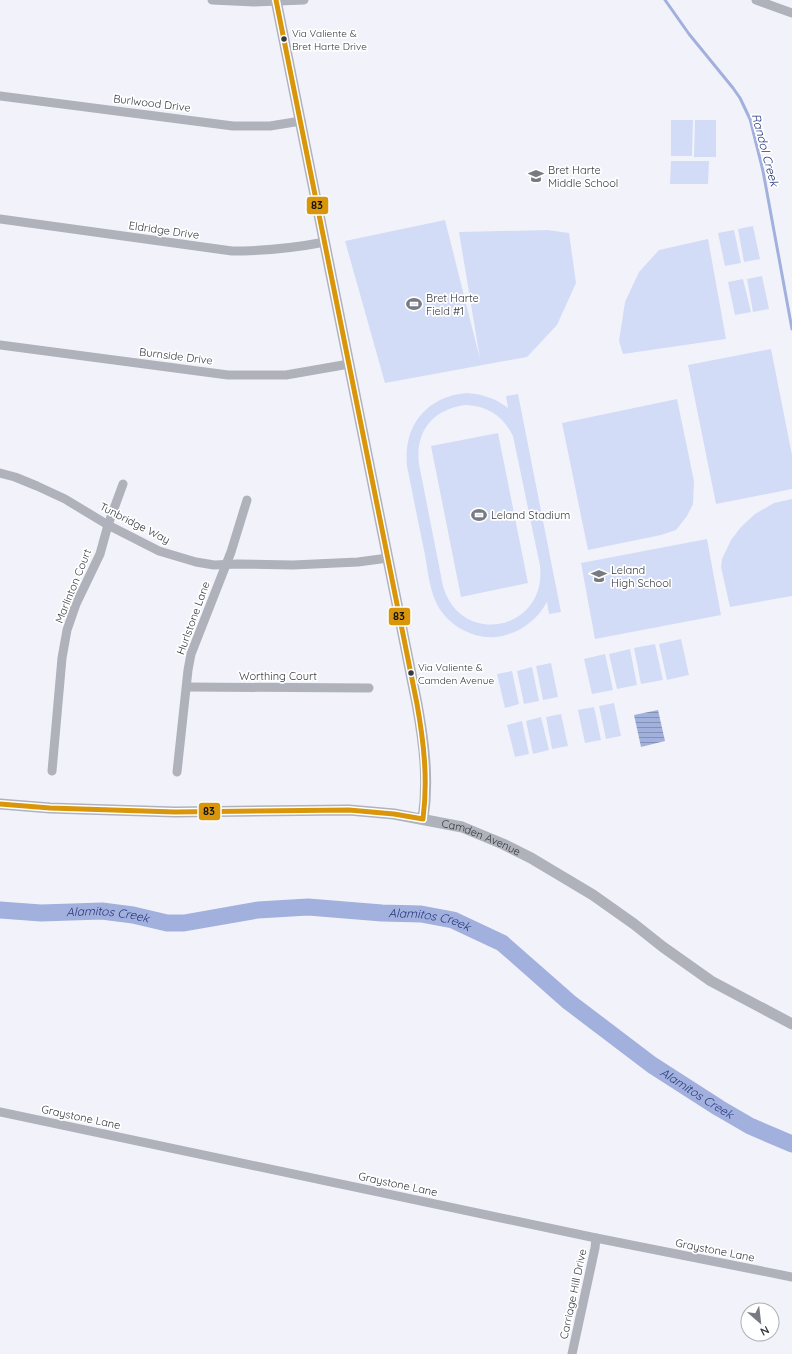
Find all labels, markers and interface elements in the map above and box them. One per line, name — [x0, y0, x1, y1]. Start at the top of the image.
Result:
place label: Via Valiente & Bret Harte Drive — [292, 27, 367, 53]
marker: Via Valiente & Bret Harte Drive — [279, 34, 289, 44]
street label: Burlwood Drive — [113, 91, 191, 115]
water label: Randol Creek — [749, 112, 783, 190]
place label: Bret Harte Middle School — [548, 163, 618, 190]
school or university icon: Bret Harte Middle School — [527, 167, 545, 185]
line badge: 83 — [306, 196, 329, 215]
text: 83 — [311, 198, 323, 212]
street label: Eldridge Drive — [128, 218, 200, 242]
place label: Bret Harte Field #1 — [426, 291, 479, 318]
sports icon: Bret Harte Field #1 — [405, 295, 423, 313]
street label: Burnside Drive — [138, 345, 214, 367]
street label: Tunbridge Way — [97, 499, 173, 547]
sports icon: Leland Stadium — [470, 506, 488, 524]
place label: Leland Stadium — [491, 508, 570, 522]
street label: Marlinton Court — [52, 547, 94, 625]
place label: Leland High School — [611, 563, 671, 590]
school or university icon: Leland High School — [590, 567, 608, 585]
street label: Hurlstone Lane — [173, 579, 213, 657]
line badge: 83 — [388, 607, 411, 626]
text: 83 — [393, 609, 405, 623]
place label: Via Valiente & Camden Avenue — [418, 661, 494, 687]
marker: Via Valiente & Camden Avenue — [406, 668, 416, 678]
street label: Worthing Court — [239, 669, 317, 683]
line badge: 83 — [198, 802, 221, 821]
text: 83 — [203, 804, 215, 818]
street label: Camden Avenue — [441, 816, 523, 859]
water label: Alamitos Creek — [66, 903, 152, 926]
water label: Alamitos Creek — [388, 905, 475, 935]
water label: Alamitos Creek — [658, 1064, 738, 1123]
street label: Graystone Lane — [40, 1102, 122, 1132]
street label: Graystone Lane — [357, 1169, 439, 1199]
street label: Graystone Lane — [674, 1235, 756, 1265]
street label: Carriage Hill Drive — [557, 1248, 589, 1340]
north arrow — [740, 1302, 780, 1342]
text: N — [758, 1323, 772, 1339]

